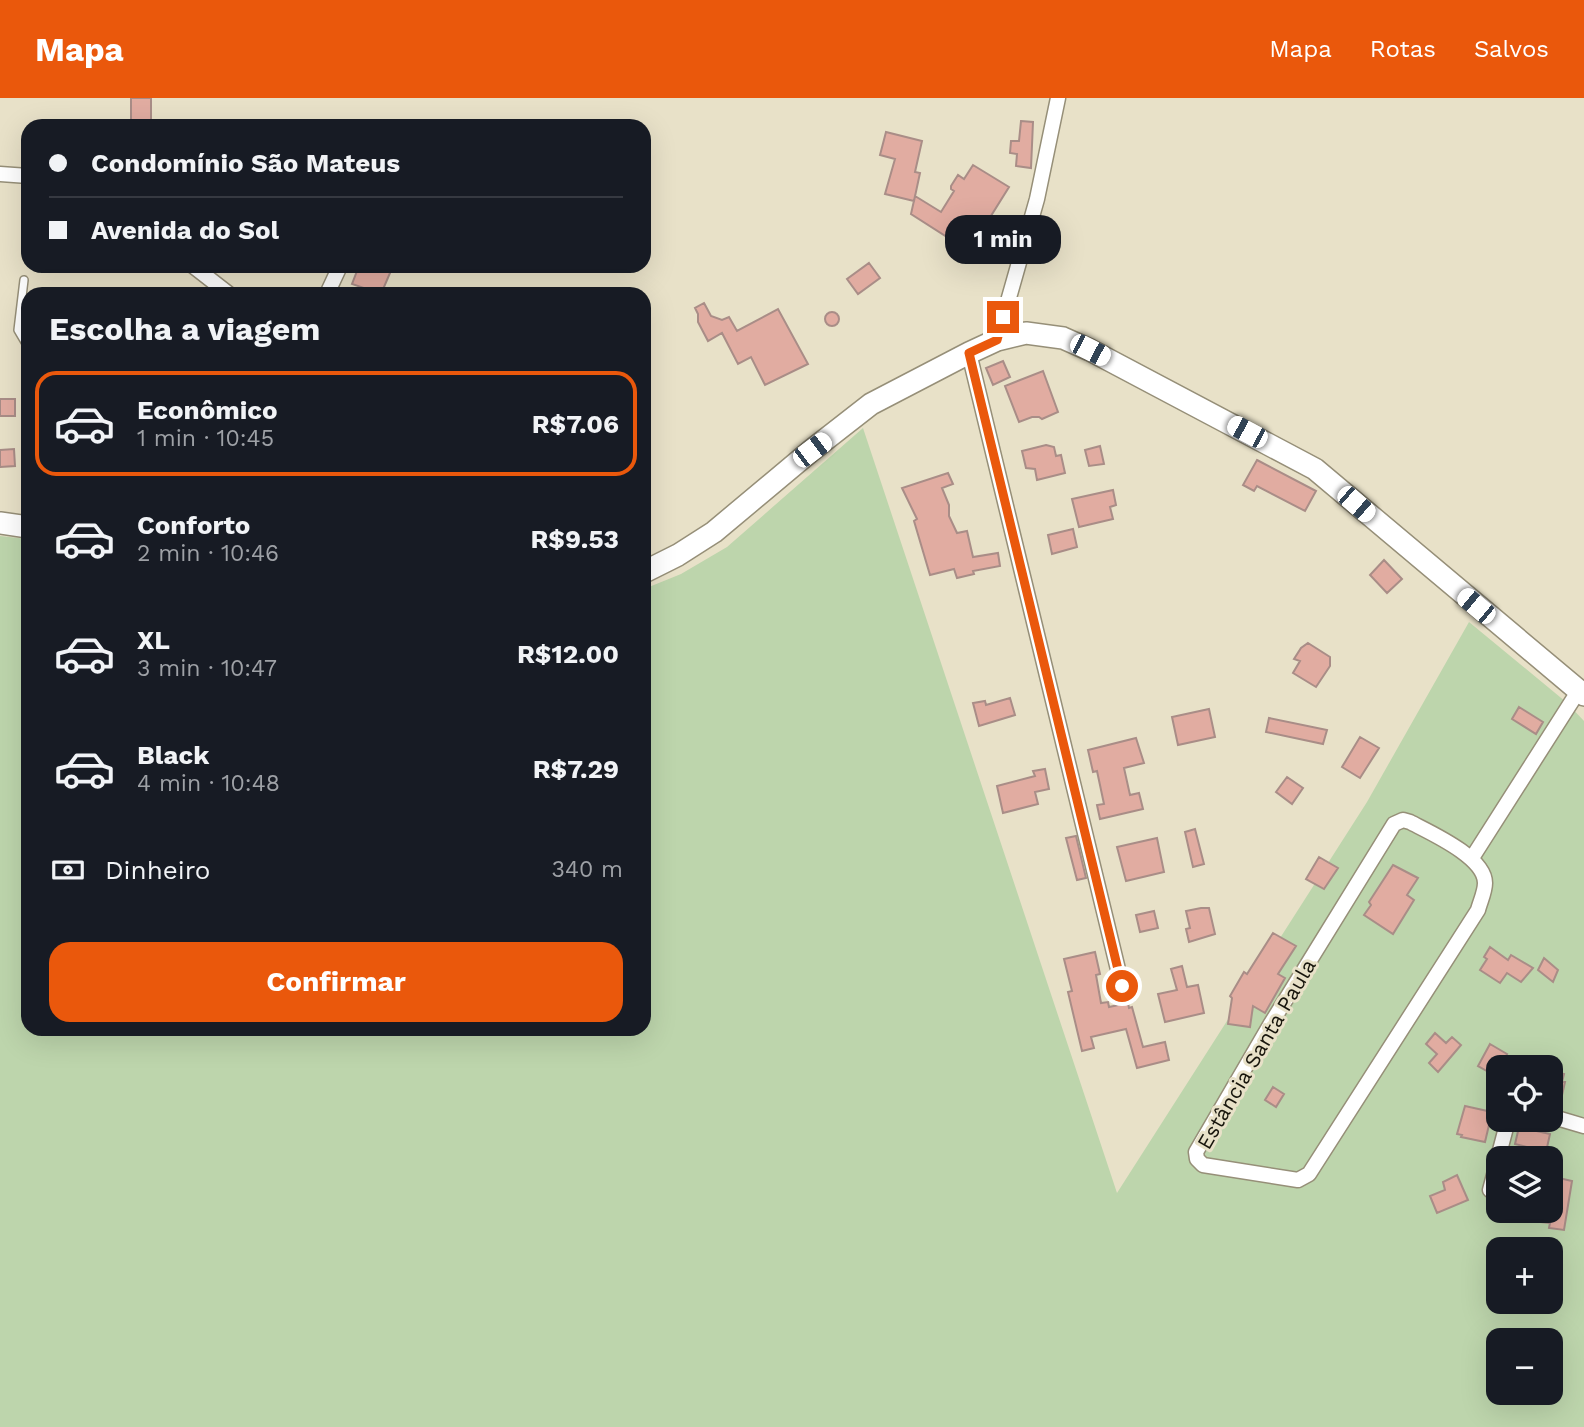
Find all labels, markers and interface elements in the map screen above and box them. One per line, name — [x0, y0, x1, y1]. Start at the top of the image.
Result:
text: Mapa — [35, 30, 124, 69]
text: Mapa — [1269, 35, 1332, 63]
text: Rotas — [1370, 35, 1436, 63]
text: Salvos — [1474, 35, 1549, 63]
text: Condomínio São Mateus — [91, 148, 400, 178]
text: Avenida do Sol — [91, 215, 279, 245]
callout: 1 min — [945, 216, 1061, 264]
text: 1 min — [973, 226, 1033, 253]
route end — [987, 301, 1019, 333]
text: Escolha a viagem — [49, 310, 320, 348]
car — [1067, 331, 1114, 369]
icon: car — [53, 392, 116, 455]
text: Econômico — [137, 395, 278, 425]
text: R$7.06 — [532, 409, 619, 439]
car — [1224, 413, 1271, 451]
text: 1 min · 10:45 — [137, 425, 274, 452]
car — [789, 429, 836, 471]
car — [1334, 482, 1379, 526]
icon: car — [53, 507, 116, 570]
text: Conforto — [137, 510, 250, 540]
text: R$9.53 — [530, 524, 619, 554]
text: 2 min · 10:46 — [137, 540, 279, 567]
car — [1454, 584, 1499, 628]
icon: car — [53, 622, 116, 685]
text: XL — [137, 625, 170, 655]
text: R$12.00 — [517, 639, 619, 669]
text: 3 min · 10:47 — [137, 655, 277, 682]
icon: car — [53, 737, 116, 800]
text: Black — [137, 740, 209, 770]
text: R$7.29 — [533, 754, 619, 784]
text: 4 min · 10:48 — [137, 770, 280, 797]
icon: cash — [49, 851, 87, 889]
text: Dinheiro — [105, 855, 210, 885]
text: 340 m — [551, 856, 623, 883]
button: Confirmar — [49, 942, 623, 1022]
street label: Estância Santa Paula — [1191, 954, 1321, 1154]
route start — [1106, 970, 1138, 1002]
map controls — [1486, 1055, 1563, 1405]
button: locate — [1486, 1055, 1563, 1132]
button: layers — [1486, 1146, 1563, 1223]
button: + — [1486, 1237, 1563, 1314]
button: − — [1486, 1328, 1563, 1405]

